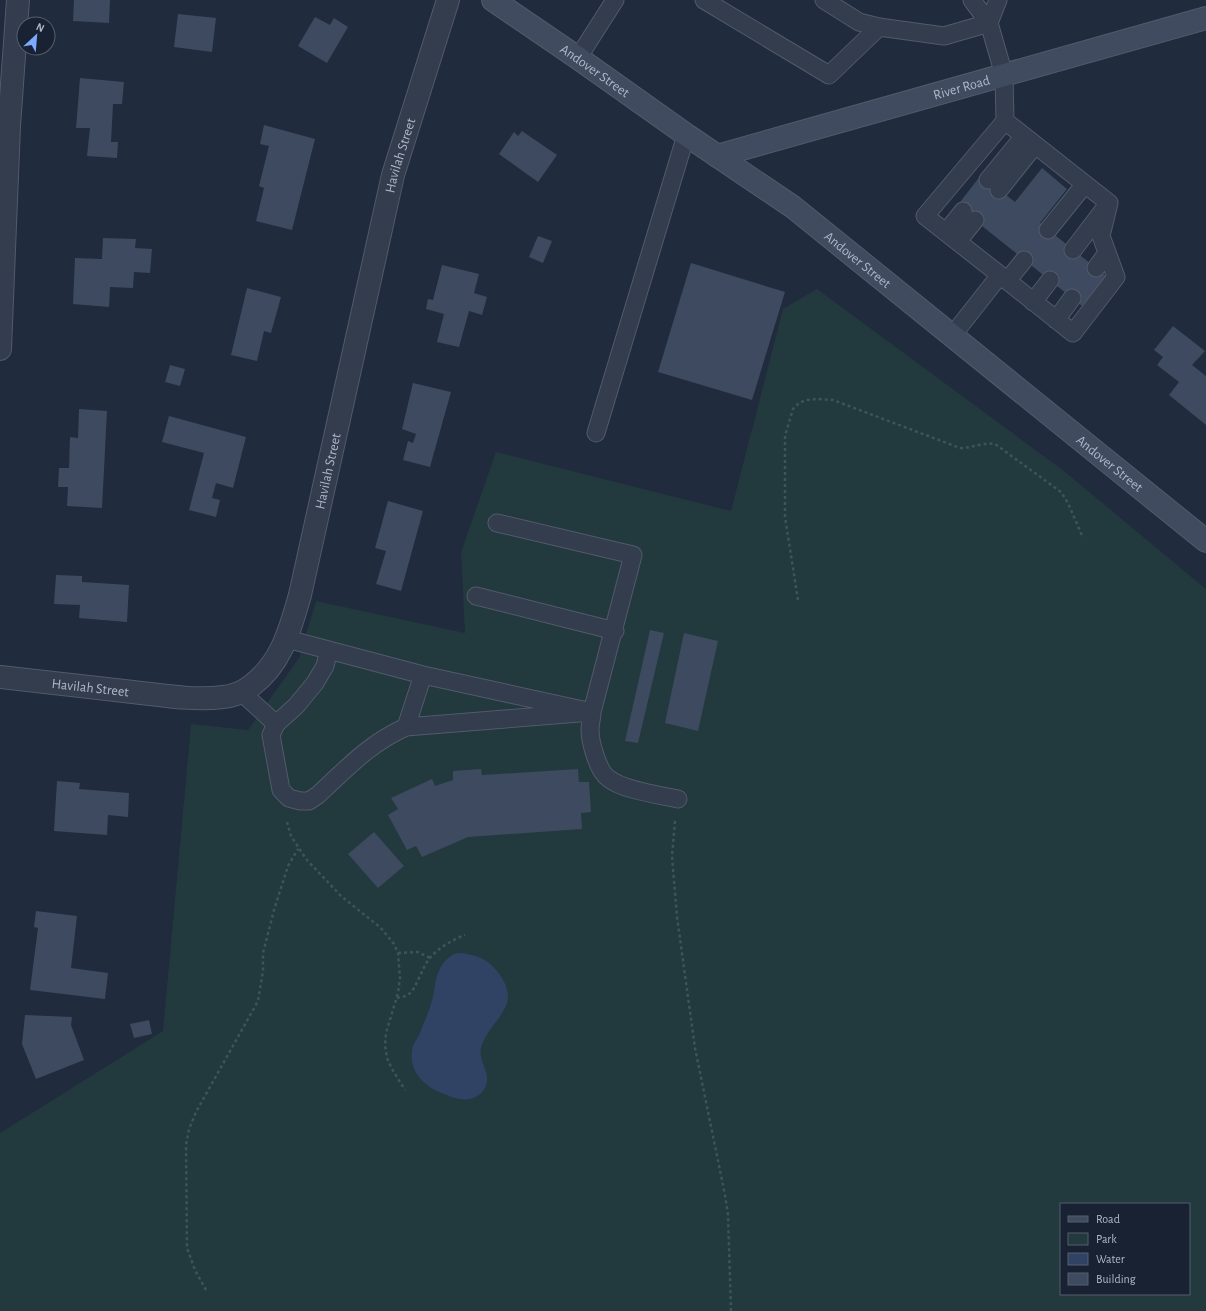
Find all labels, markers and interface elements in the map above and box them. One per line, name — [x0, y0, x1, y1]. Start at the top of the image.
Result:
north arrow — [16, 16, 56, 56]
text: N — [34, 21, 46, 34]
street label: Andover Street — [557, 42, 632, 101]
street label: River Road — [932, 73, 992, 103]
street label: Havilah Street — [383, 116, 419, 194]
street label: Andover Street — [821, 229, 894, 292]
street label: Havilah Street — [313, 431, 344, 511]
street label: Andover Street — [1073, 433, 1146, 495]
street label: Havilah Street — [51, 677, 130, 700]
legend — [1060, 1203, 1190, 1295]
text: Road — [1096, 1213, 1120, 1225]
text: Park — [1096, 1233, 1117, 1245]
text: Water — [1096, 1253, 1125, 1265]
text: Building — [1096, 1273, 1136, 1285]

